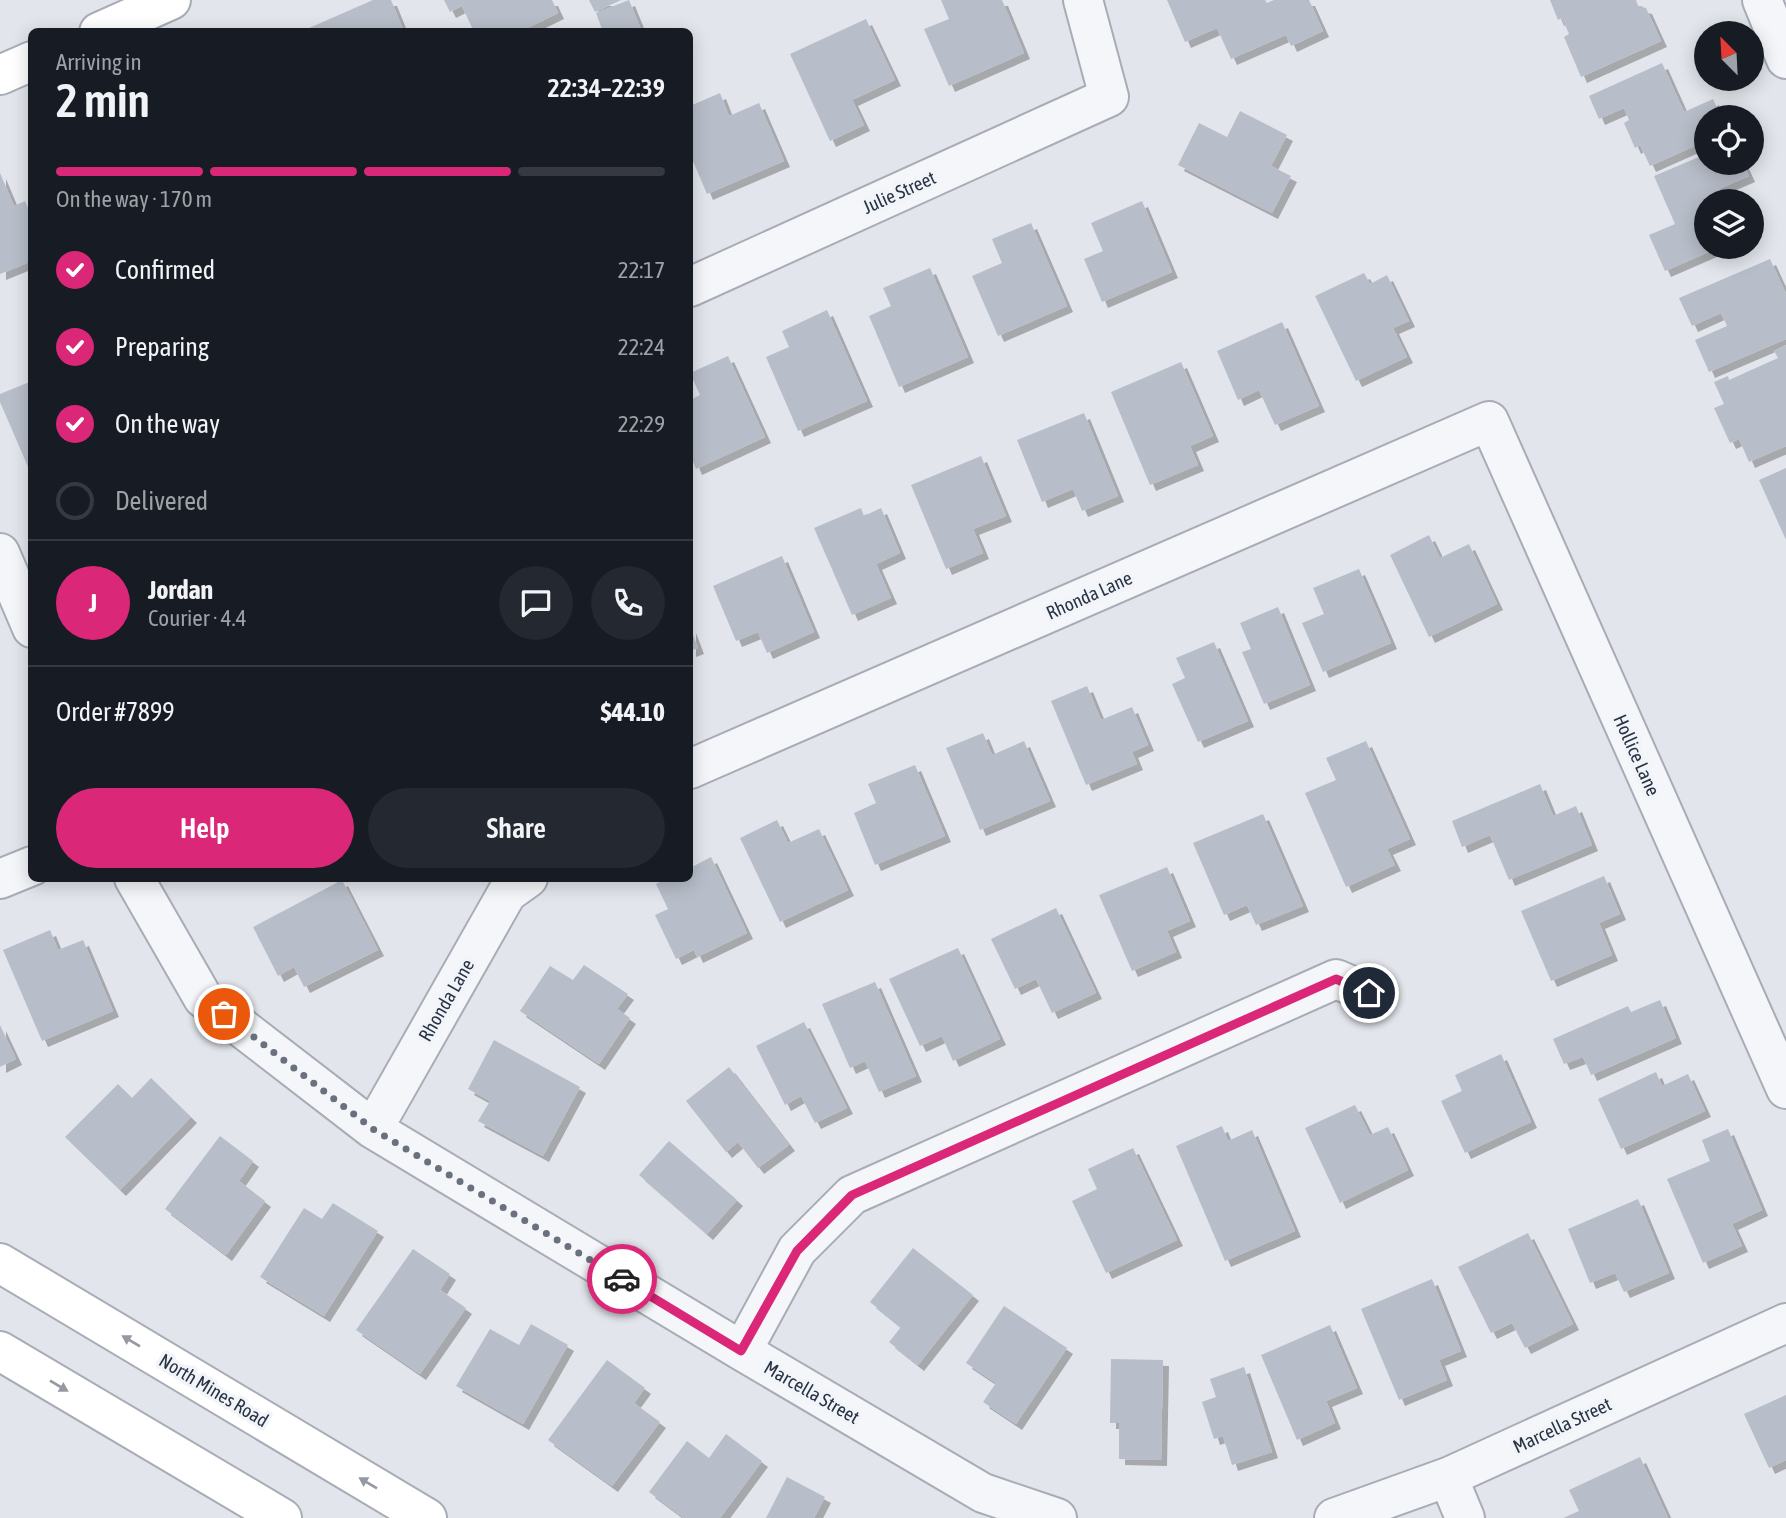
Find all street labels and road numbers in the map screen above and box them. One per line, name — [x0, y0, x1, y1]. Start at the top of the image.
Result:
street label: Julie Street — [859, 166, 939, 218]
street label: Rhonda Lane — [1043, 566, 1135, 624]
street label: Hollice Lane — [1609, 711, 1665, 799]
street label: Rhonda Lane — [414, 955, 478, 1045]
street label: North Mines Road — [155, 1349, 273, 1431]
street label: Marcella Street — [761, 1356, 863, 1428]
street label: Marcella Street — [1509, 1393, 1615, 1457]

